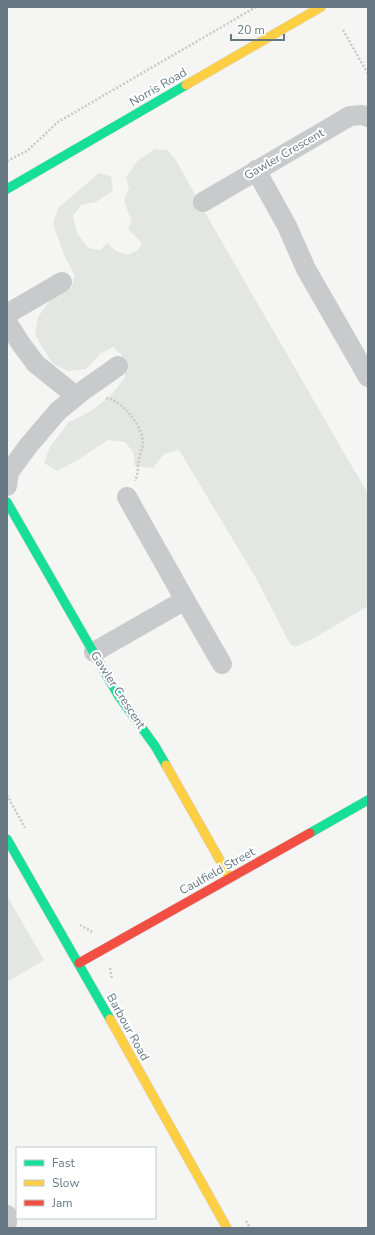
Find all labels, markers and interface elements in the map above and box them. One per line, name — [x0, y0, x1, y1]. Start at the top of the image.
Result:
scale bar — [231, 16, 284, 42]
text: 20 m — [237, 22, 265, 38]
street label: Norris Road — [126, 64, 190, 110]
street label: Gawler Crescent — [241, 124, 328, 183]
street label: Gawler Crescent — [87, 648, 150, 733]
street label: Caulfield Street — [176, 843, 258, 898]
street label: Barbour Road — [103, 991, 153, 1063]
legend — [16, 1147, 156, 1219]
text: Fast — [52, 1155, 75, 1171]
text: Slow — [52, 1175, 80, 1191]
text: Jam — [51, 1195, 73, 1211]

